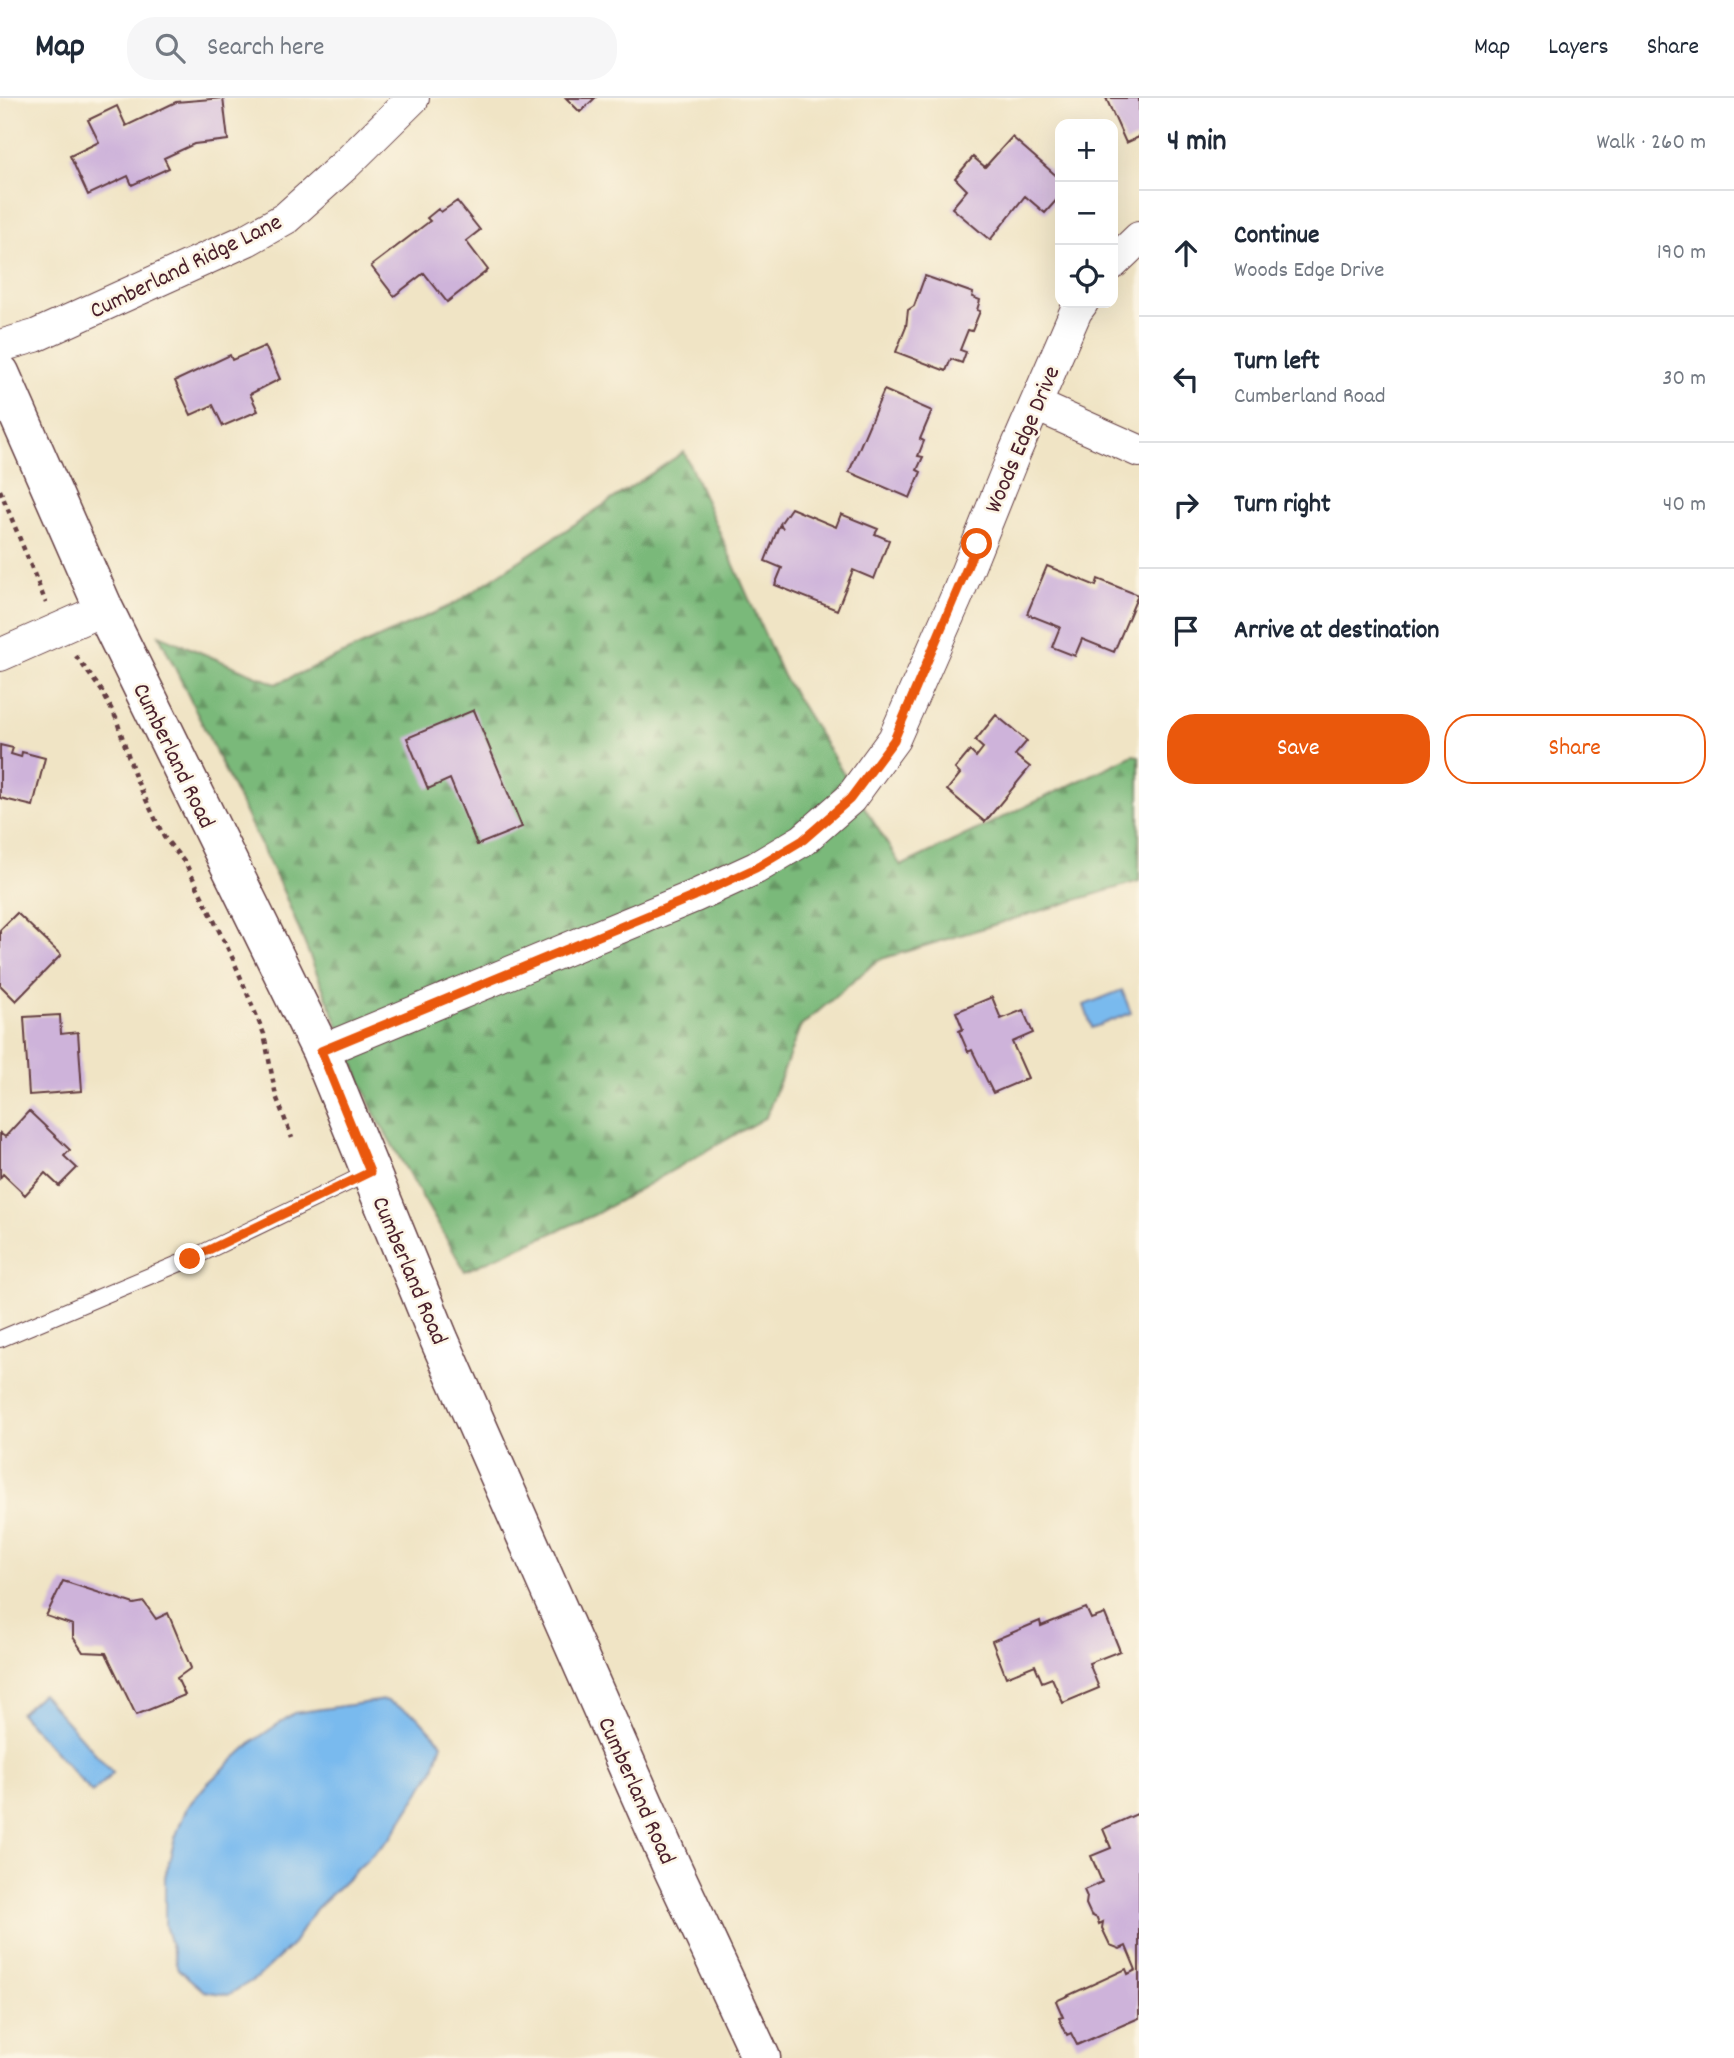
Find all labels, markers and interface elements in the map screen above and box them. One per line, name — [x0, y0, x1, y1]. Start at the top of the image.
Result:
search box — [127, 17, 617, 80]
text: Map — [35, 25, 85, 72]
icon: search — [151, 29, 189, 67]
text: Search here — [207, 30, 325, 67]
text: Map — [1474, 31, 1510, 65]
text: Layers — [1548, 31, 1609, 65]
text: Share — [1647, 31, 1699, 65]
map controls — [1055, 119, 1118, 308]
button: + — [1055, 119, 1118, 182]
text: 4 min — [1167, 122, 1226, 165]
text: Walk · 260 m — [1596, 127, 1706, 160]
button: − — [1055, 182, 1118, 245]
street label: Cumberland Ridge Lane — [84, 206, 288, 329]
text: Continue — [1234, 218, 1319, 255]
icon: ahead — [1167, 234, 1205, 272]
text: 190 m — [1657, 237, 1706, 270]
button: locate — [1055, 245, 1118, 308]
text: Woods Edge Drive — [1234, 255, 1384, 288]
text: Turn left — [1234, 344, 1320, 381]
icon: left — [1167, 360, 1205, 398]
street label: Woods Edge Drive — [977, 361, 1070, 519]
text: 30 m — [1662, 363, 1706, 396]
text: Cumberland Road — [1234, 381, 1386, 414]
icon: right — [1167, 486, 1205, 524]
text: Turn right — [1234, 487, 1331, 524]
text: 40 m — [1663, 489, 1706, 522]
route start — [961, 528, 992, 559]
icon: arrive — [1167, 612, 1205, 650]
text: Arrive at destination — [1234, 613, 1439, 650]
street label: Cumberland Road — [122, 678, 222, 835]
button: Save — [1167, 714, 1430, 784]
button: Share — [1444, 714, 1706, 784]
street label: Cumberland Road — [362, 1192, 455, 1351]
route end — [174, 1243, 205, 1274]
street label: Cumberland Road — [588, 1712, 683, 1870]

